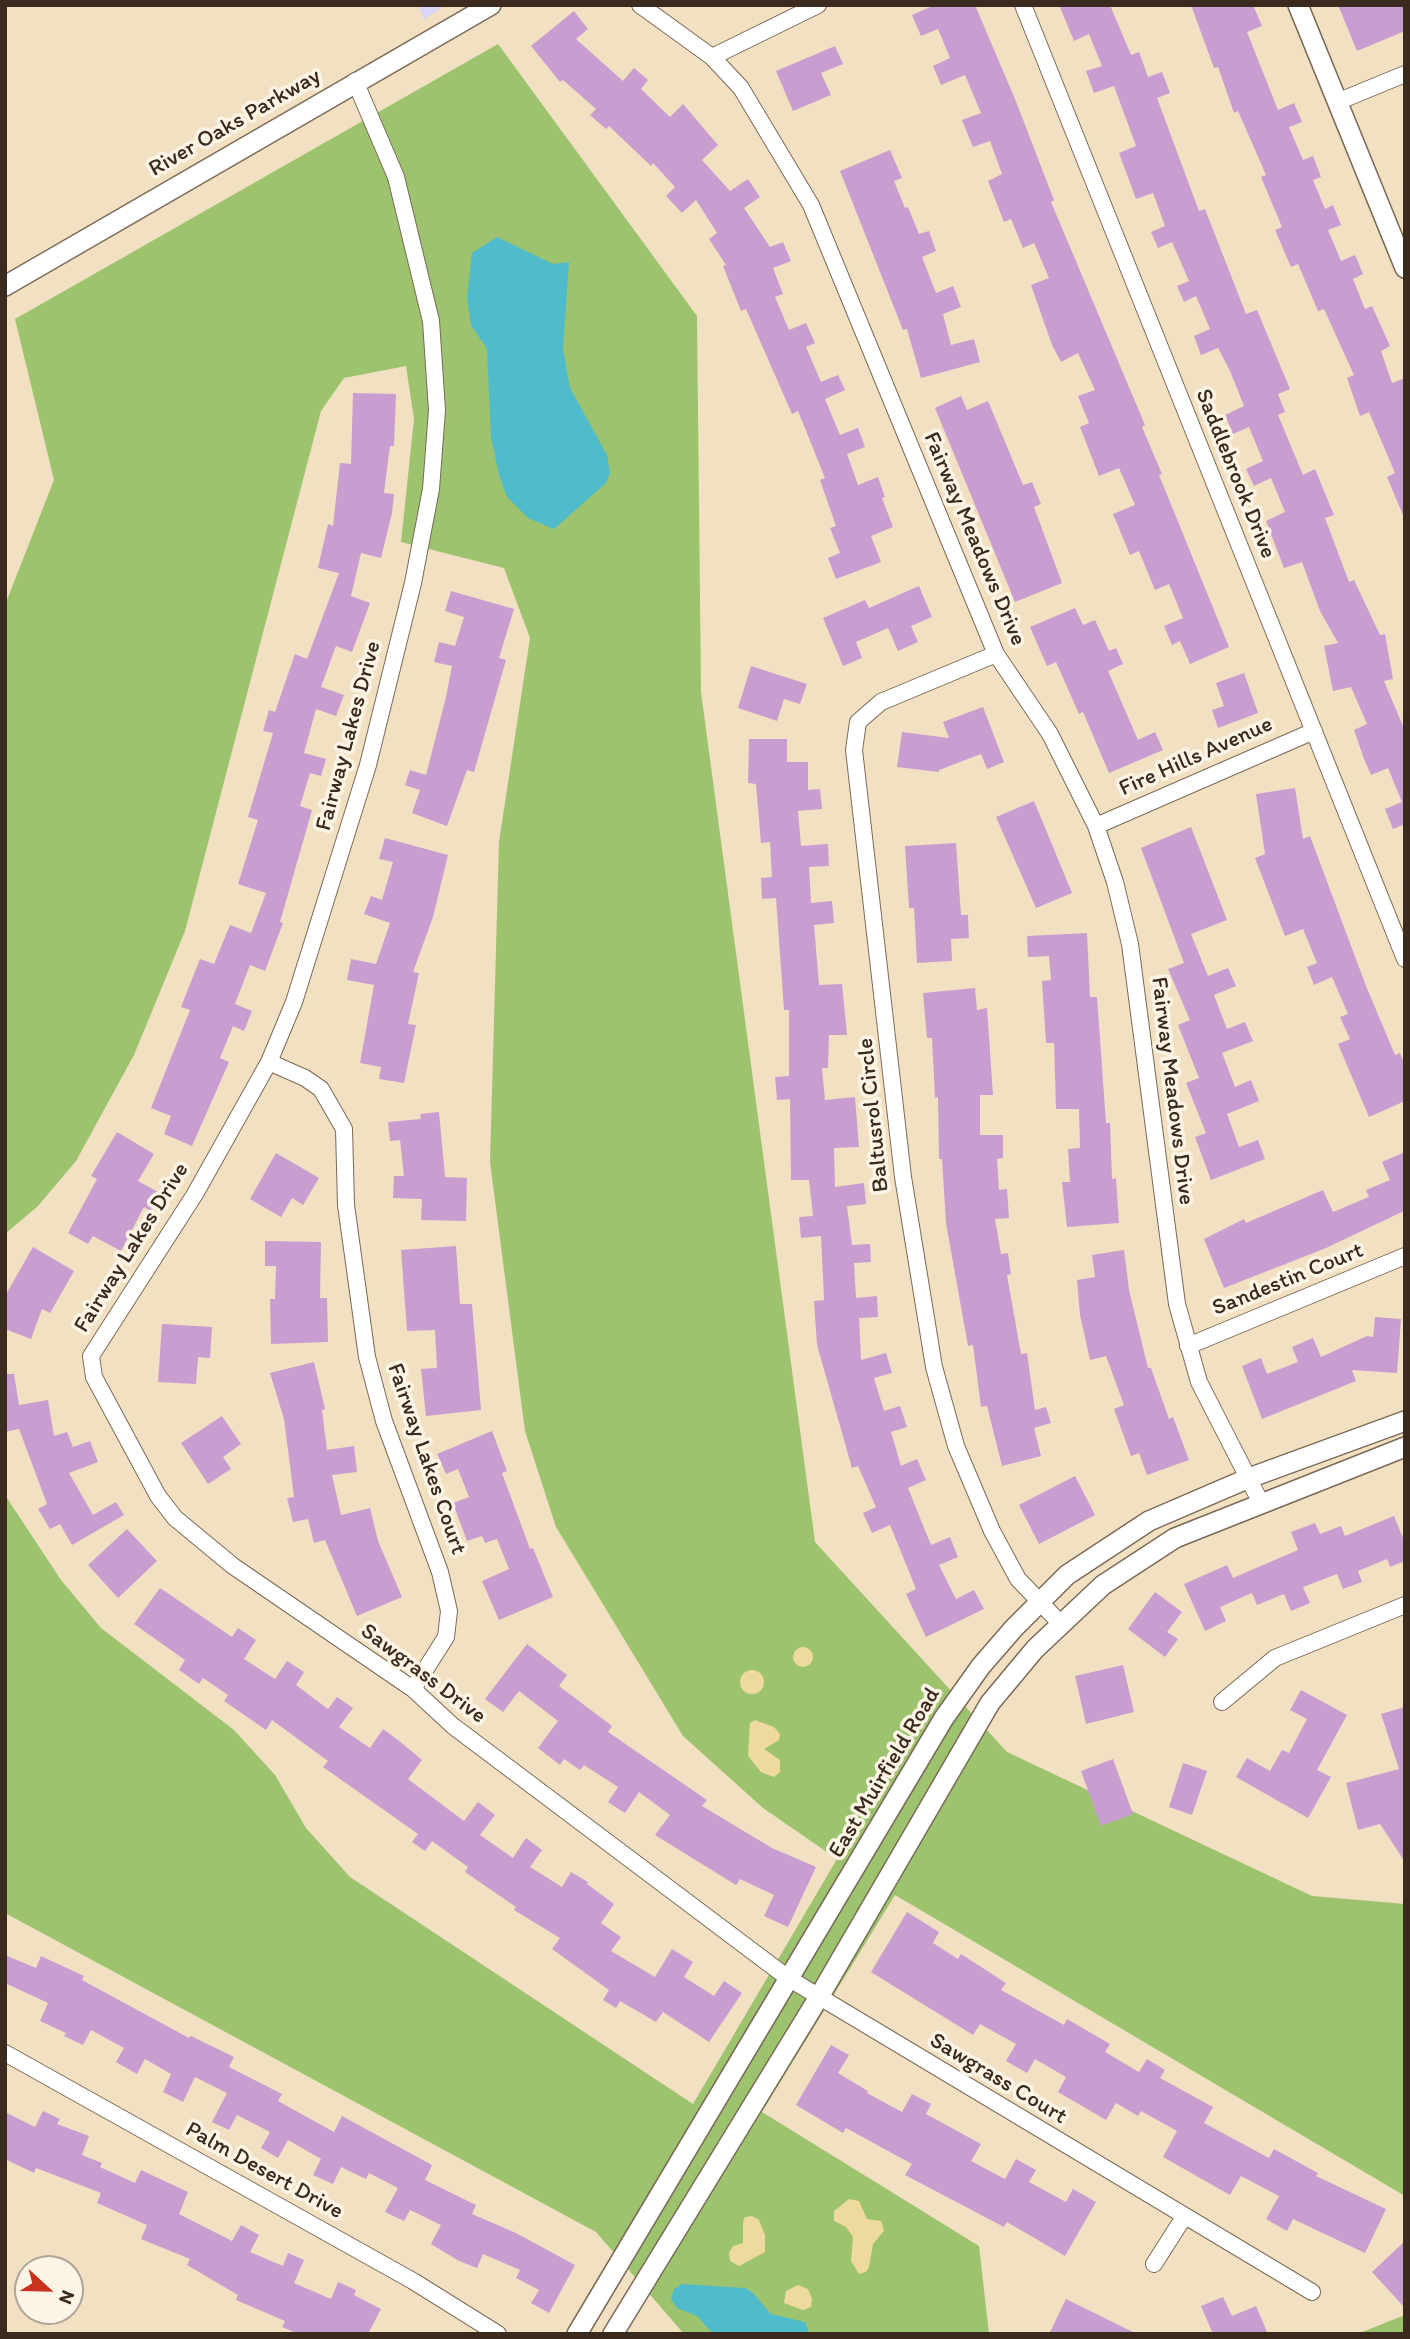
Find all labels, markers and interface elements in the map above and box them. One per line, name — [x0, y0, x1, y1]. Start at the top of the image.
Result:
street label: River Oaks Parkway — [144, 63, 326, 183]
street label: Saddlebrook Drive — [1188, 385, 1282, 563]
street label: Fairway Meadows Drive — [916, 428, 1032, 650]
street label: Fairway Lakes Drive — [310, 638, 388, 834]
street label: Fire Hills Avenue — [1115, 711, 1277, 803]
street label: Fairway Meadows Drive — [1144, 975, 1200, 1207]
street label: Baltusrol Circle — [852, 1036, 896, 1194]
street label: Fairway Lakes Drive — [69, 1158, 195, 1338]
street label: Sandestin Court — [1209, 1237, 1367, 1323]
street label: Fairway Lakes Court — [380, 1360, 472, 1558]
street label: Sawgrass Drive — [355, 1618, 491, 1730]
street label: East Muirfield Road — [823, 1683, 947, 1863]
street label: Sawgrass Court — [924, 2027, 1072, 2131]
street label: Palm Desert Drive — [180, 2116, 348, 2226]
north arrow — [14, 2255, 84, 2325]
text: N — [54, 2287, 80, 2308]

